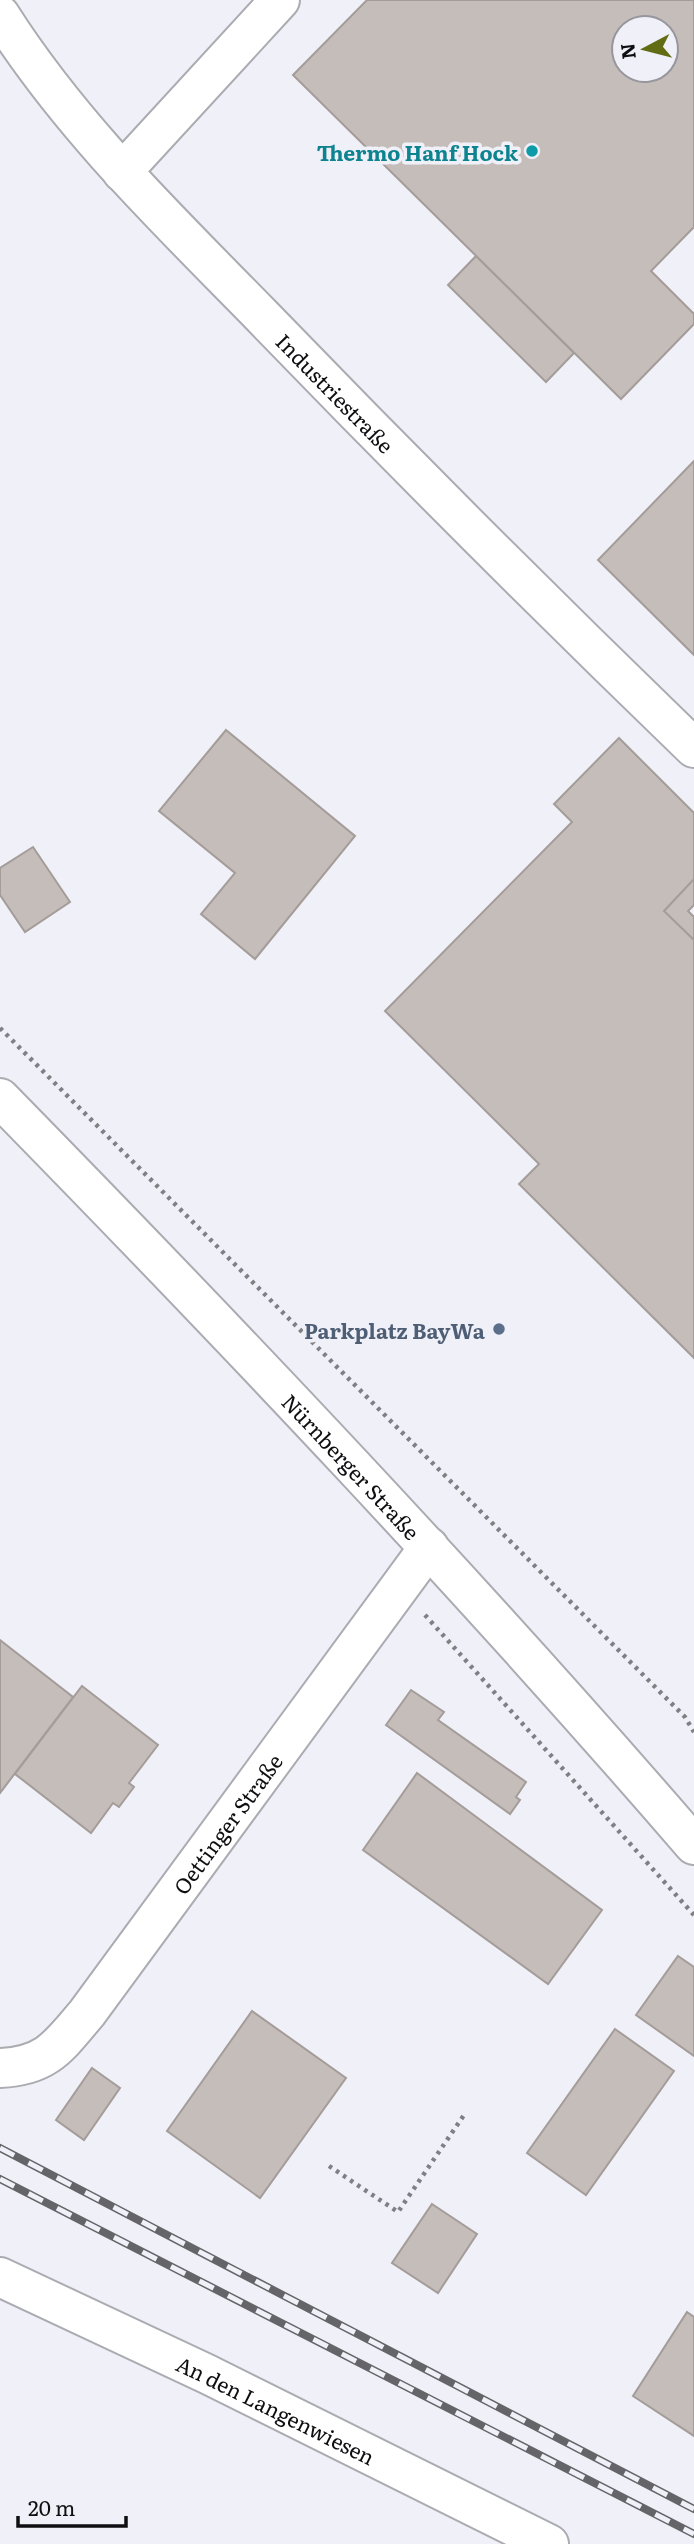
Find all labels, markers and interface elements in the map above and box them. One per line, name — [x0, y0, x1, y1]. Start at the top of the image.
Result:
north arrow — [610, 14, 680, 84]
text: N — [612, 42, 642, 61]
place label: Thermo Hanf Hock — [317, 136, 519, 167]
marker: Thermo Hanf Hock — [524, 143, 540, 159]
street label: Industriestraße — [270, 325, 402, 459]
place label: Parkplatz BayWa — [304, 1314, 486, 1345]
marker: Parkplatz BayWa — [491, 1321, 507, 1337]
street label: Nürnberger Straße — [276, 1386, 428, 1545]
street label: Oettinger Straße — [164, 1746, 288, 1900]
street label: An den Langenwiesen — [172, 2347, 381, 2471]
scale bar — [18, 2484, 126, 2528]
text: 20 m — [28, 2491, 75, 2522]

